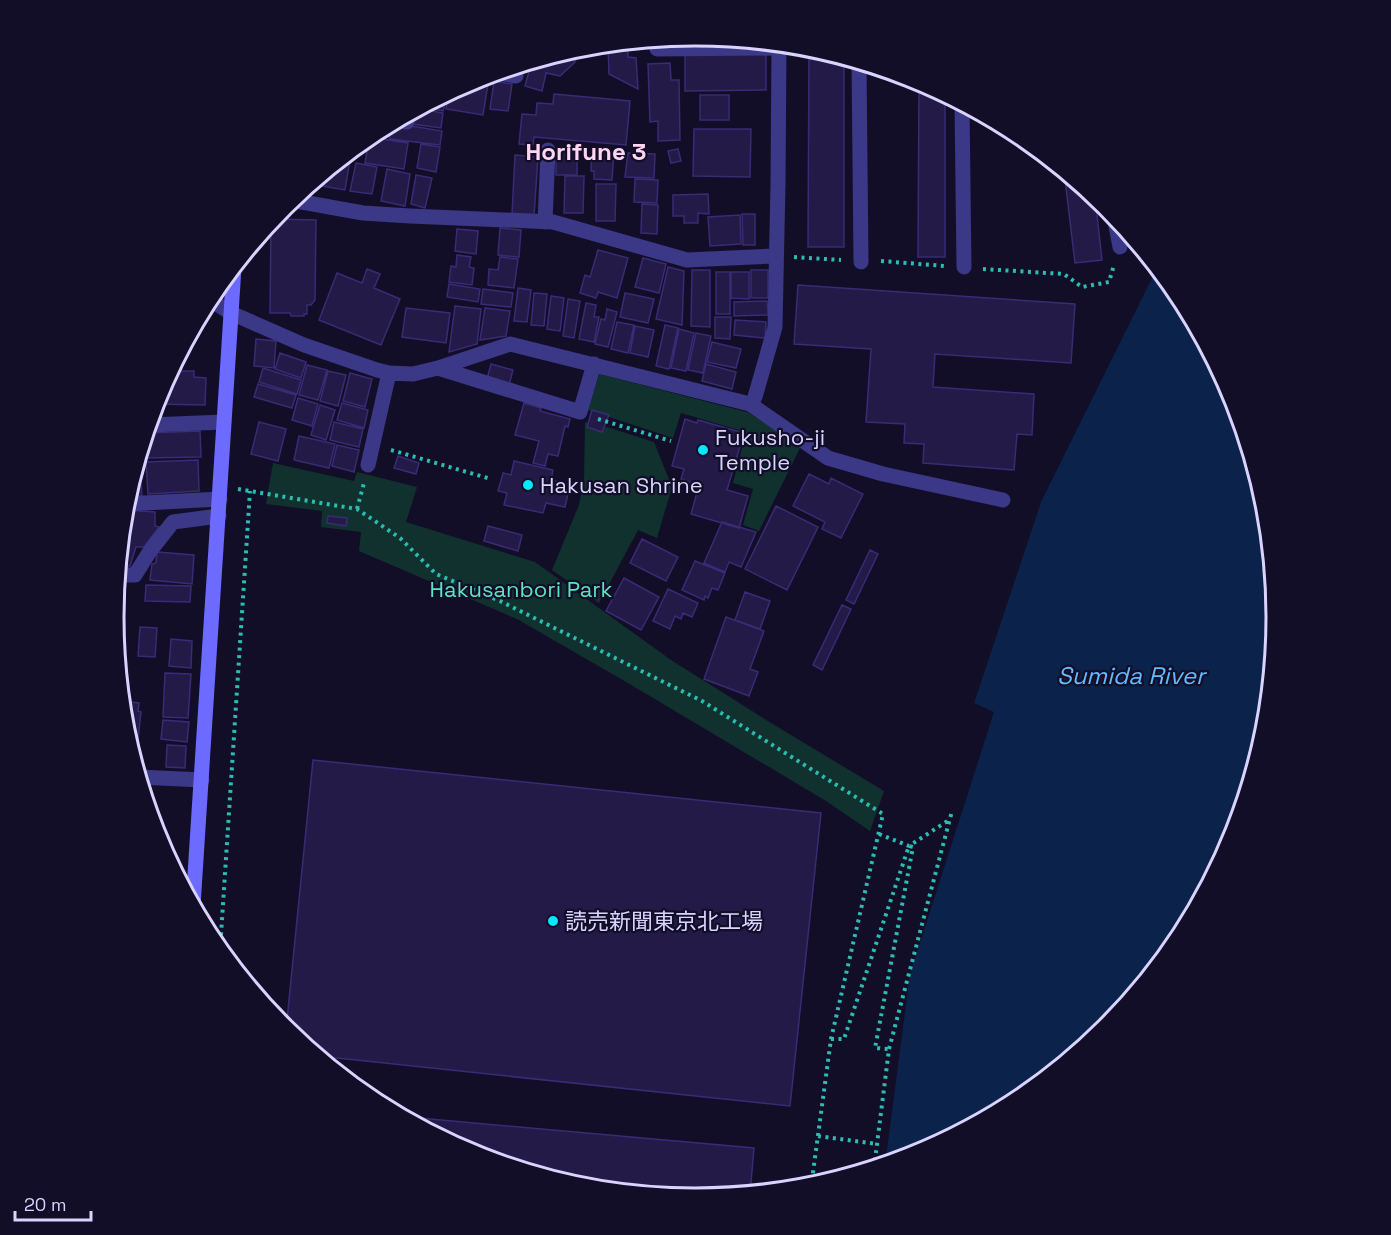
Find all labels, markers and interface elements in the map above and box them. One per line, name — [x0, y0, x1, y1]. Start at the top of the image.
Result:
district label: Horifune 3 — [526, 136, 646, 167]
place label: Fukusho-ji Temple — [715, 423, 825, 476]
marker: Fukusho-ji Temple — [696, 443, 710, 457]
place label: Hakusan Shrine — [540, 471, 703, 499]
marker: Hakusan Shrine — [521, 478, 535, 492]
park label: Hakusanbori Park — [430, 575, 613, 603]
water label: Sumida River — [1057, 660, 1208, 691]
place label: 読売新聞東京北工場 — [565, 907, 763, 935]
marker: 読売新聞東京北工場 — [546, 914, 560, 928]
scale bar — [15, 1184, 92, 1222]
text: 20 m — [24, 1193, 67, 1216]

